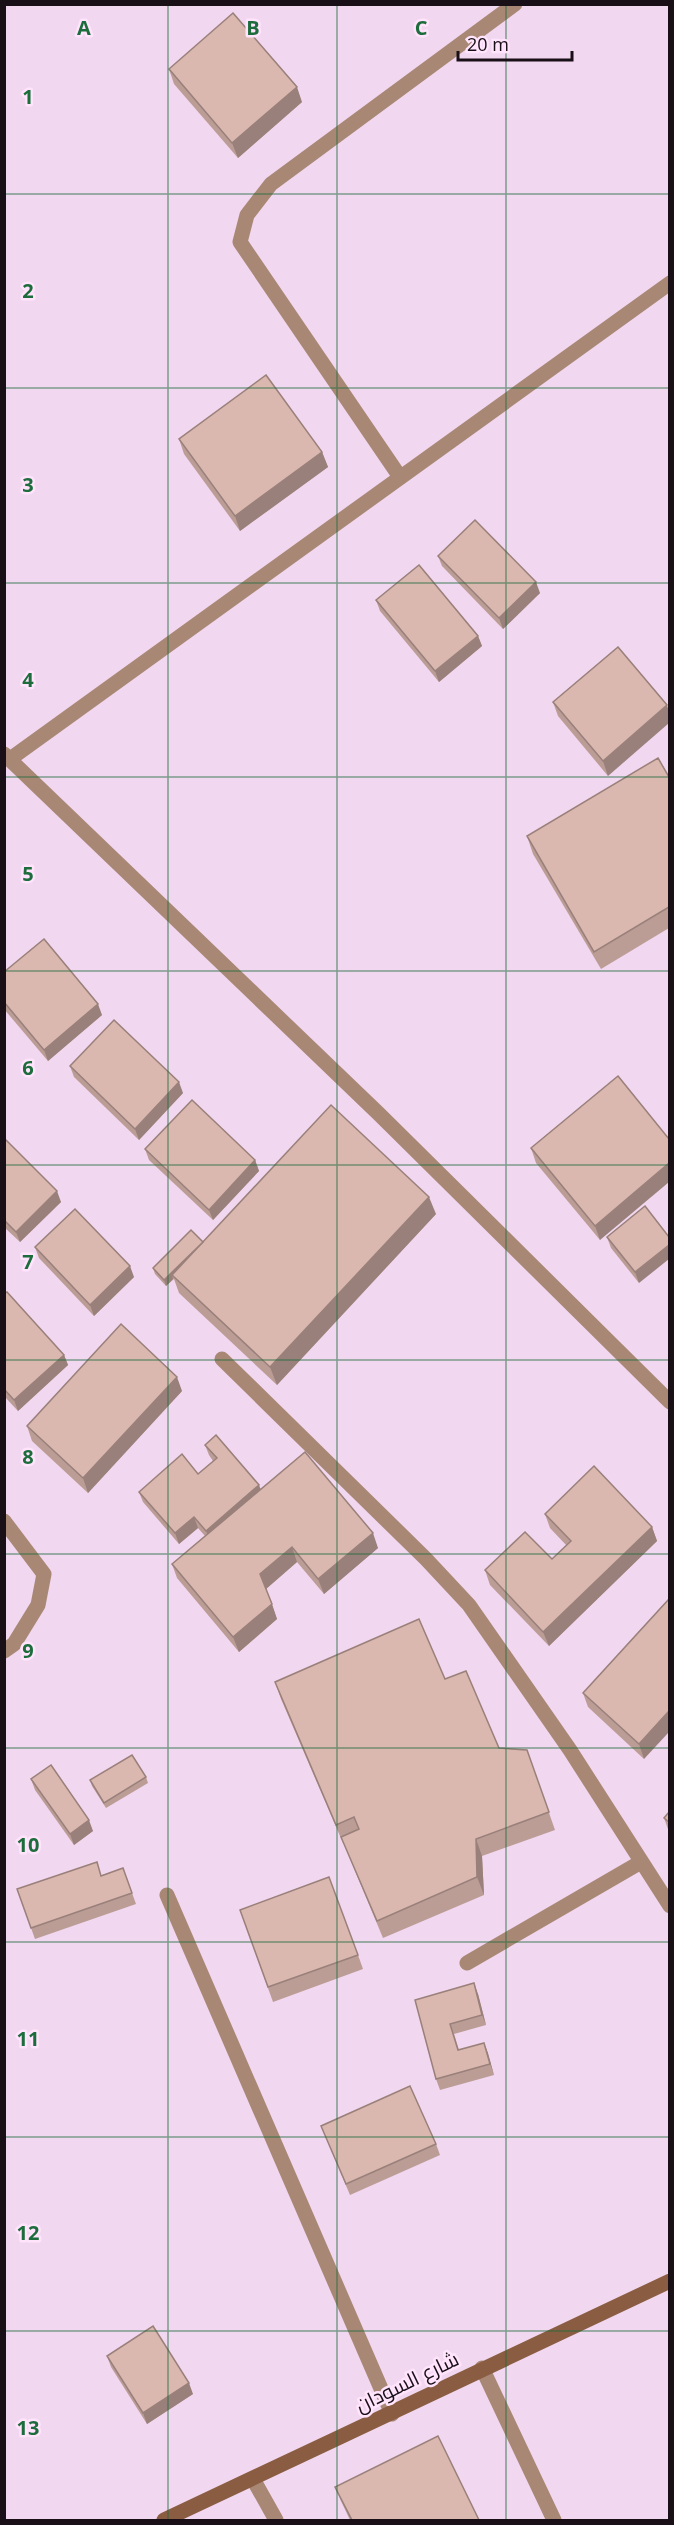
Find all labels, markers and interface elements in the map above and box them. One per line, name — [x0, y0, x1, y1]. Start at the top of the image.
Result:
text: A — [77, 14, 91, 41]
text: B — [246, 14, 260, 41]
text: C — [415, 14, 428, 41]
scale bar — [458, 24, 572, 62]
text: 20 m — [467, 32, 509, 56]
text: 1 — [22, 83, 34, 110]
text: 2 — [22, 277, 34, 304]
text: 3 — [22, 471, 34, 498]
text: 4 — [22, 666, 34, 693]
text: 5 — [22, 860, 34, 887]
text: 6 — [22, 1054, 34, 1081]
text: 7 — [22, 1248, 34, 1275]
text: 8 — [22, 1443, 34, 1470]
text: 9 — [22, 1637, 34, 1664]
text: 10 — [17, 1831, 39, 1858]
text: 11 — [17, 2025, 39, 2052]
text: 12 — [17, 2219, 39, 2246]
street label: شارع السودان — [351, 2345, 463, 2419]
text: 13 — [17, 2414, 39, 2441]

